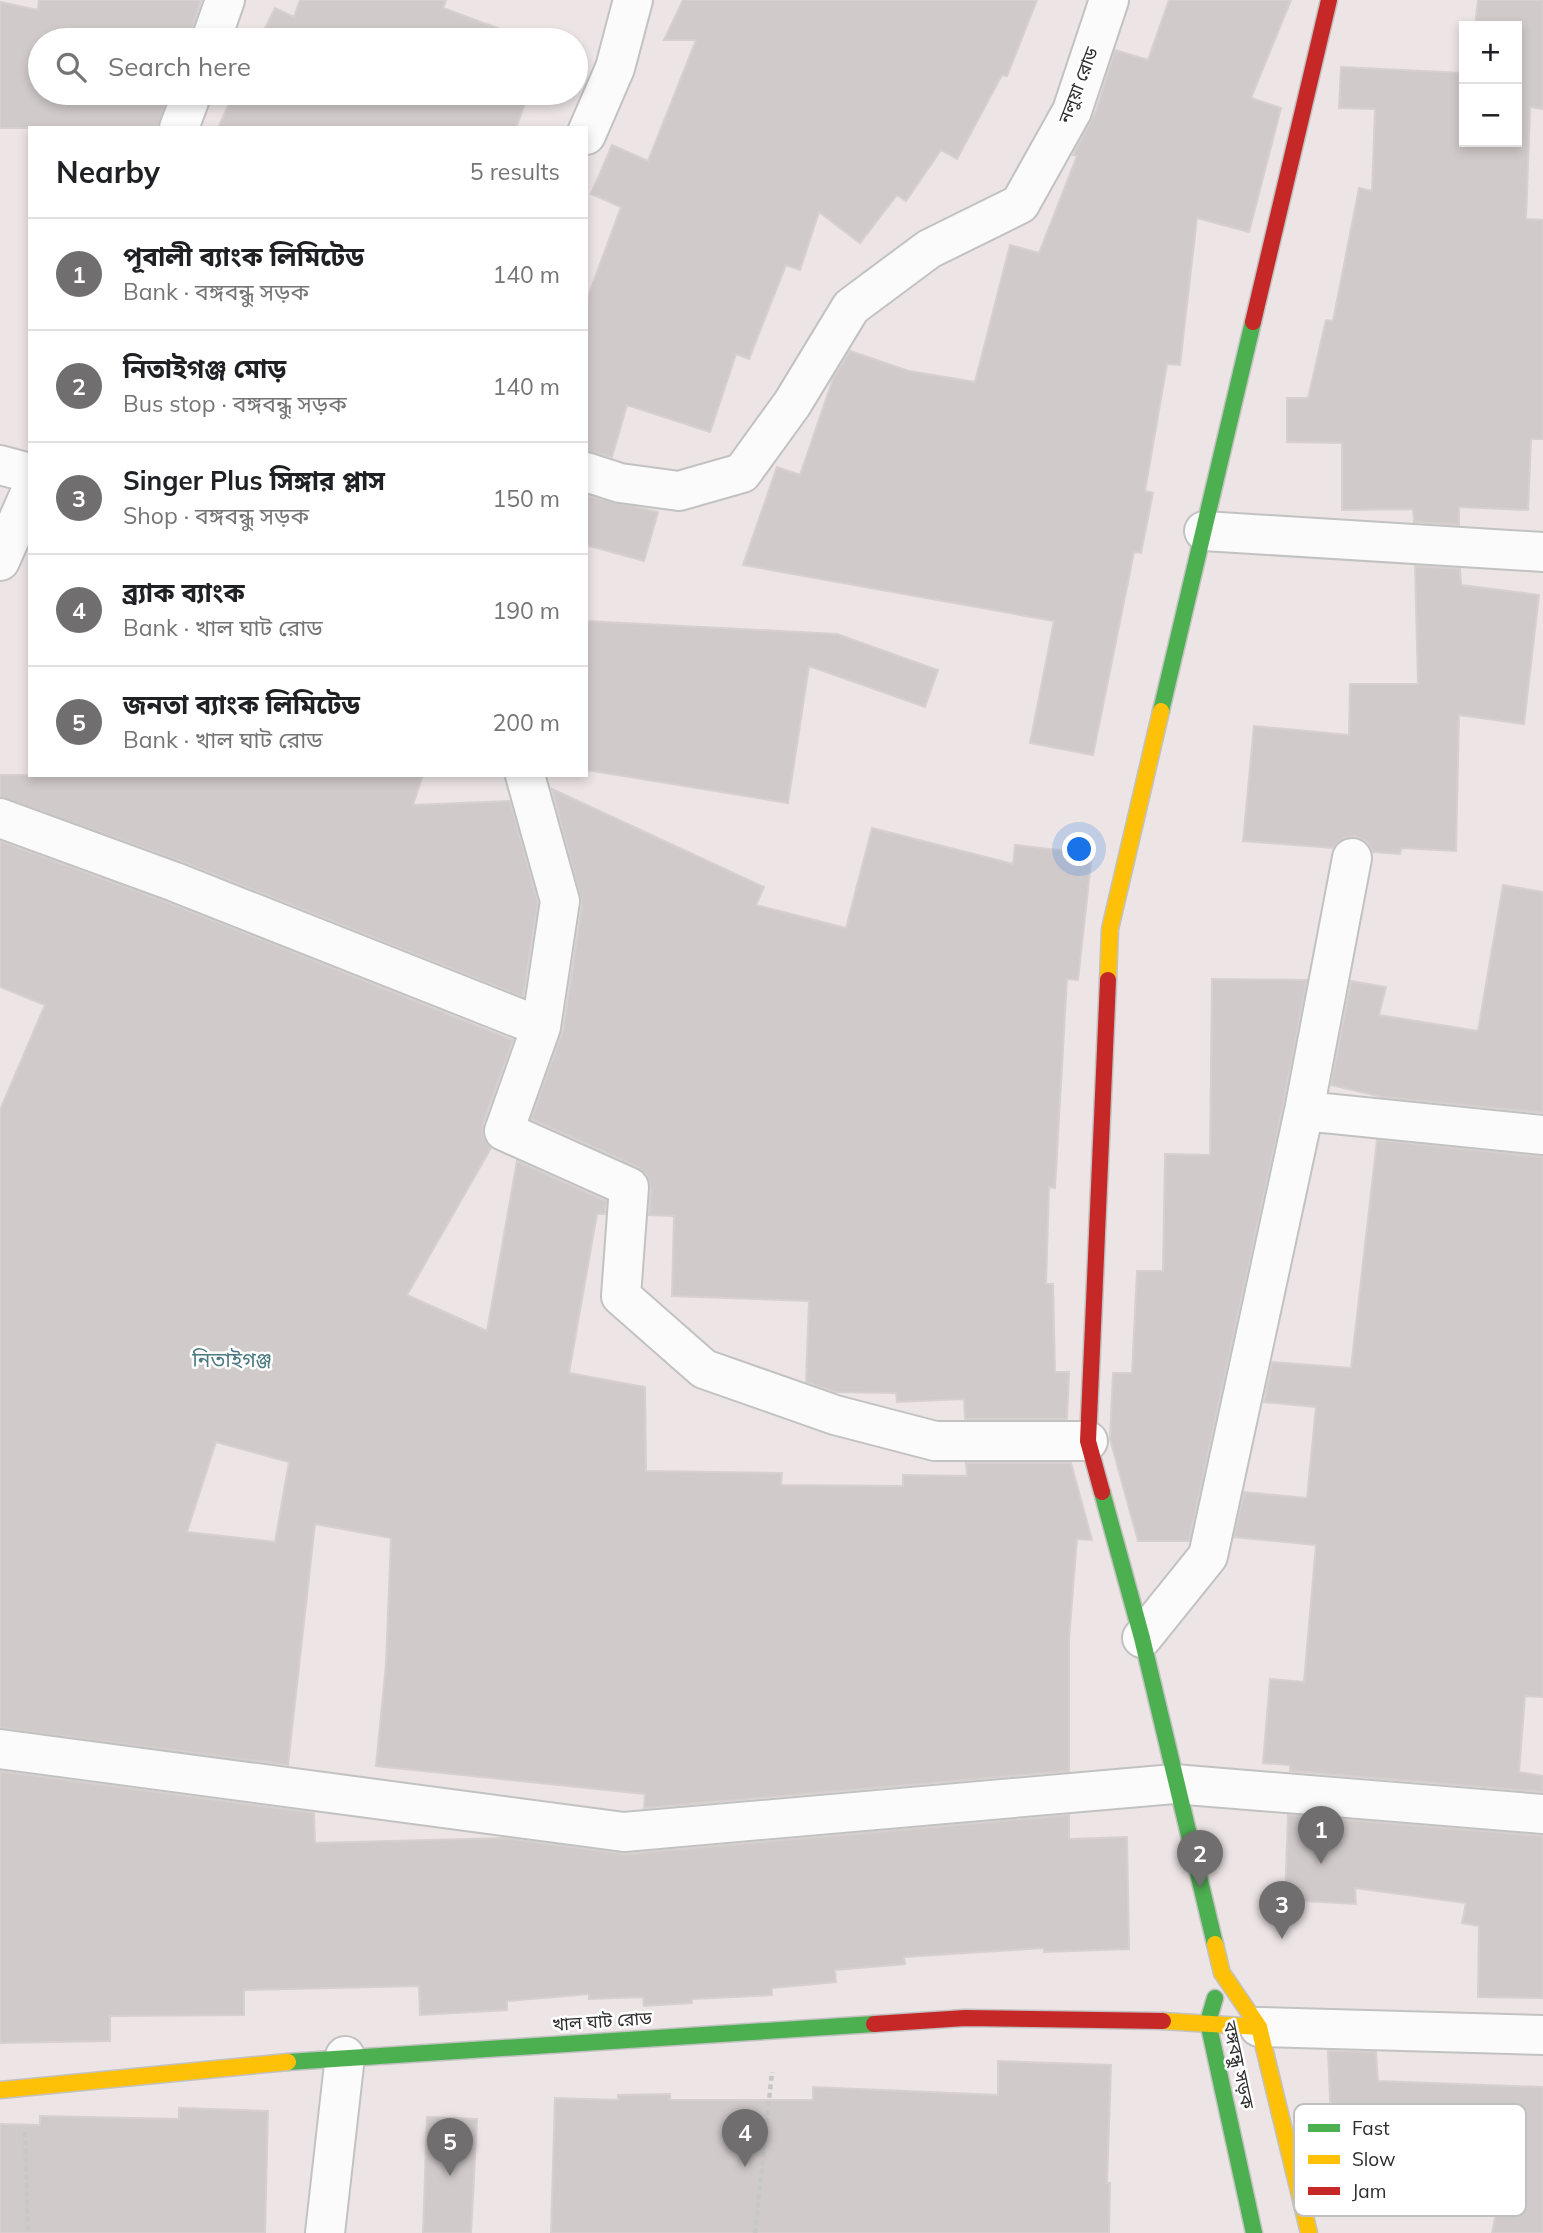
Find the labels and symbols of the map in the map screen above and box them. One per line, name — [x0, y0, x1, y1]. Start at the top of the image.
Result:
street label: নলুয়া রোড — [1053, 44, 1103, 127]
your location — [1062, 832, 1096, 866]
district label: নিতাইগঞ্জ — [191, 1346, 272, 1372]
pin: 1 — [1298, 1806, 1344, 1864]
pin: 2 — [1177, 1830, 1223, 1888]
pin: 3 — [1259, 1881, 1305, 1939]
street label: খাল ঘাট রোড — [551, 2006, 653, 2036]
street label: বঙ্গবন্ধু সড়ক — [1217, 2018, 1260, 2112]
legend — [1294, 2104, 1526, 2216]
pin: 4 — [722, 2109, 768, 2167]
text: Fast — [1352, 2116, 1390, 2140]
pin: 5 — [427, 2118, 473, 2176]
text: Slow — [1352, 2147, 1396, 2171]
text: Jam — [1352, 2179, 1386, 2203]

